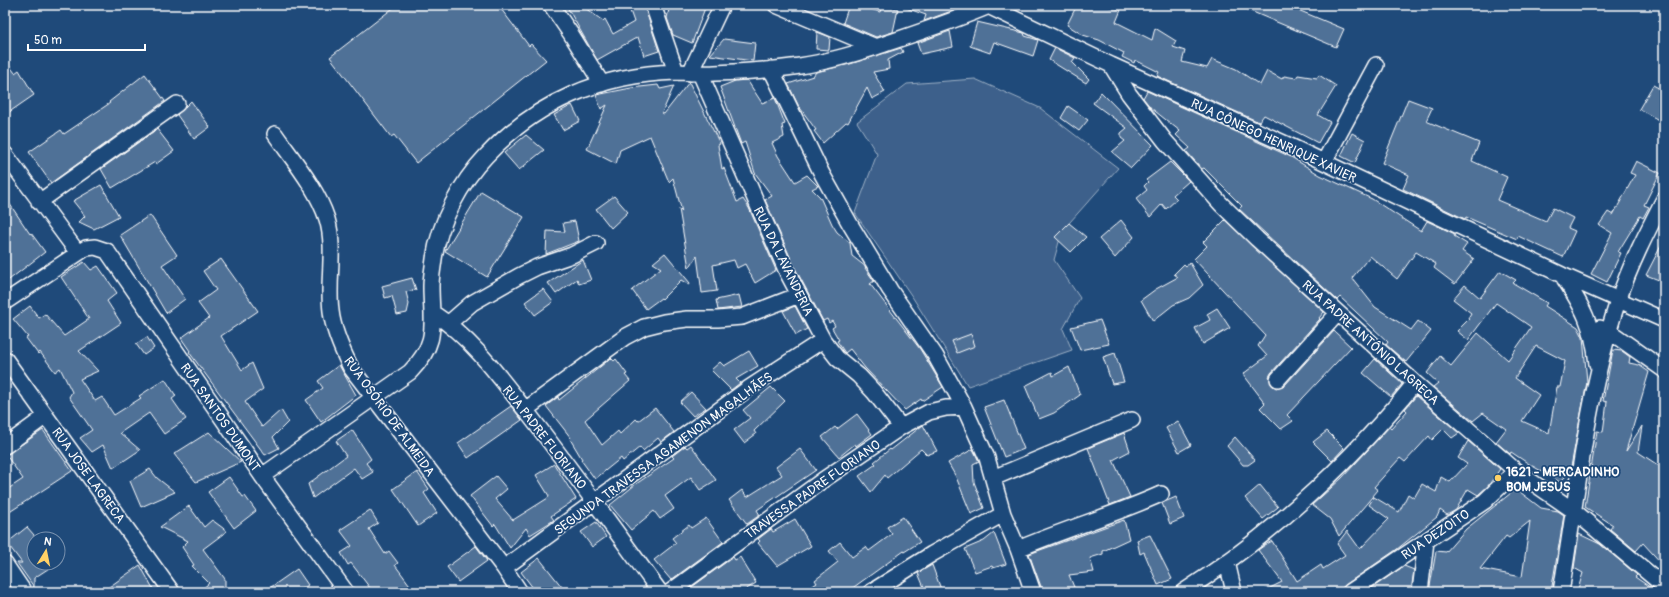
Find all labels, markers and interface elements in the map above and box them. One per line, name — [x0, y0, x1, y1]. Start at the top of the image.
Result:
scale bar — [28, 26, 145, 52]
text: 50 m — [34, 33, 62, 48]
street label: RUA CÔNEGO HENRIQUE XAVIER — [1188, 95, 1359, 187]
street label: RUA DA LAVANDERIA — [750, 204, 817, 319]
street label: RUA PADRE ANTÔNIO LAGRECA — [1299, 277, 1443, 409]
street label: RUA OSÓRIO DE ALMEIDA — [340, 354, 438, 480]
street label: RUA SANTOS DUMONT — [177, 360, 264, 475]
street label: SEGUNDA TRAVESSA AGAMENON MAGALHÃES — [551, 369, 776, 539]
street label: RUA PADRE FLORIANO — [499, 383, 590, 493]
street label: RUA JOSE LAGRECA — [48, 425, 129, 527]
street label: TRAVESSA PADRE FLORIANO — [742, 437, 884, 543]
place label: 1621 - MERCADINHO BOM JESUS — [1506, 464, 1620, 495]
marker: 1621 - MERCADINHO BOM JESUS — [1493, 473, 1503, 483]
street label: RUA DEZOITO — [1399, 506, 1473, 563]
north arrow — [26, 531, 66, 571]
text: N — [43, 535, 53, 549]

